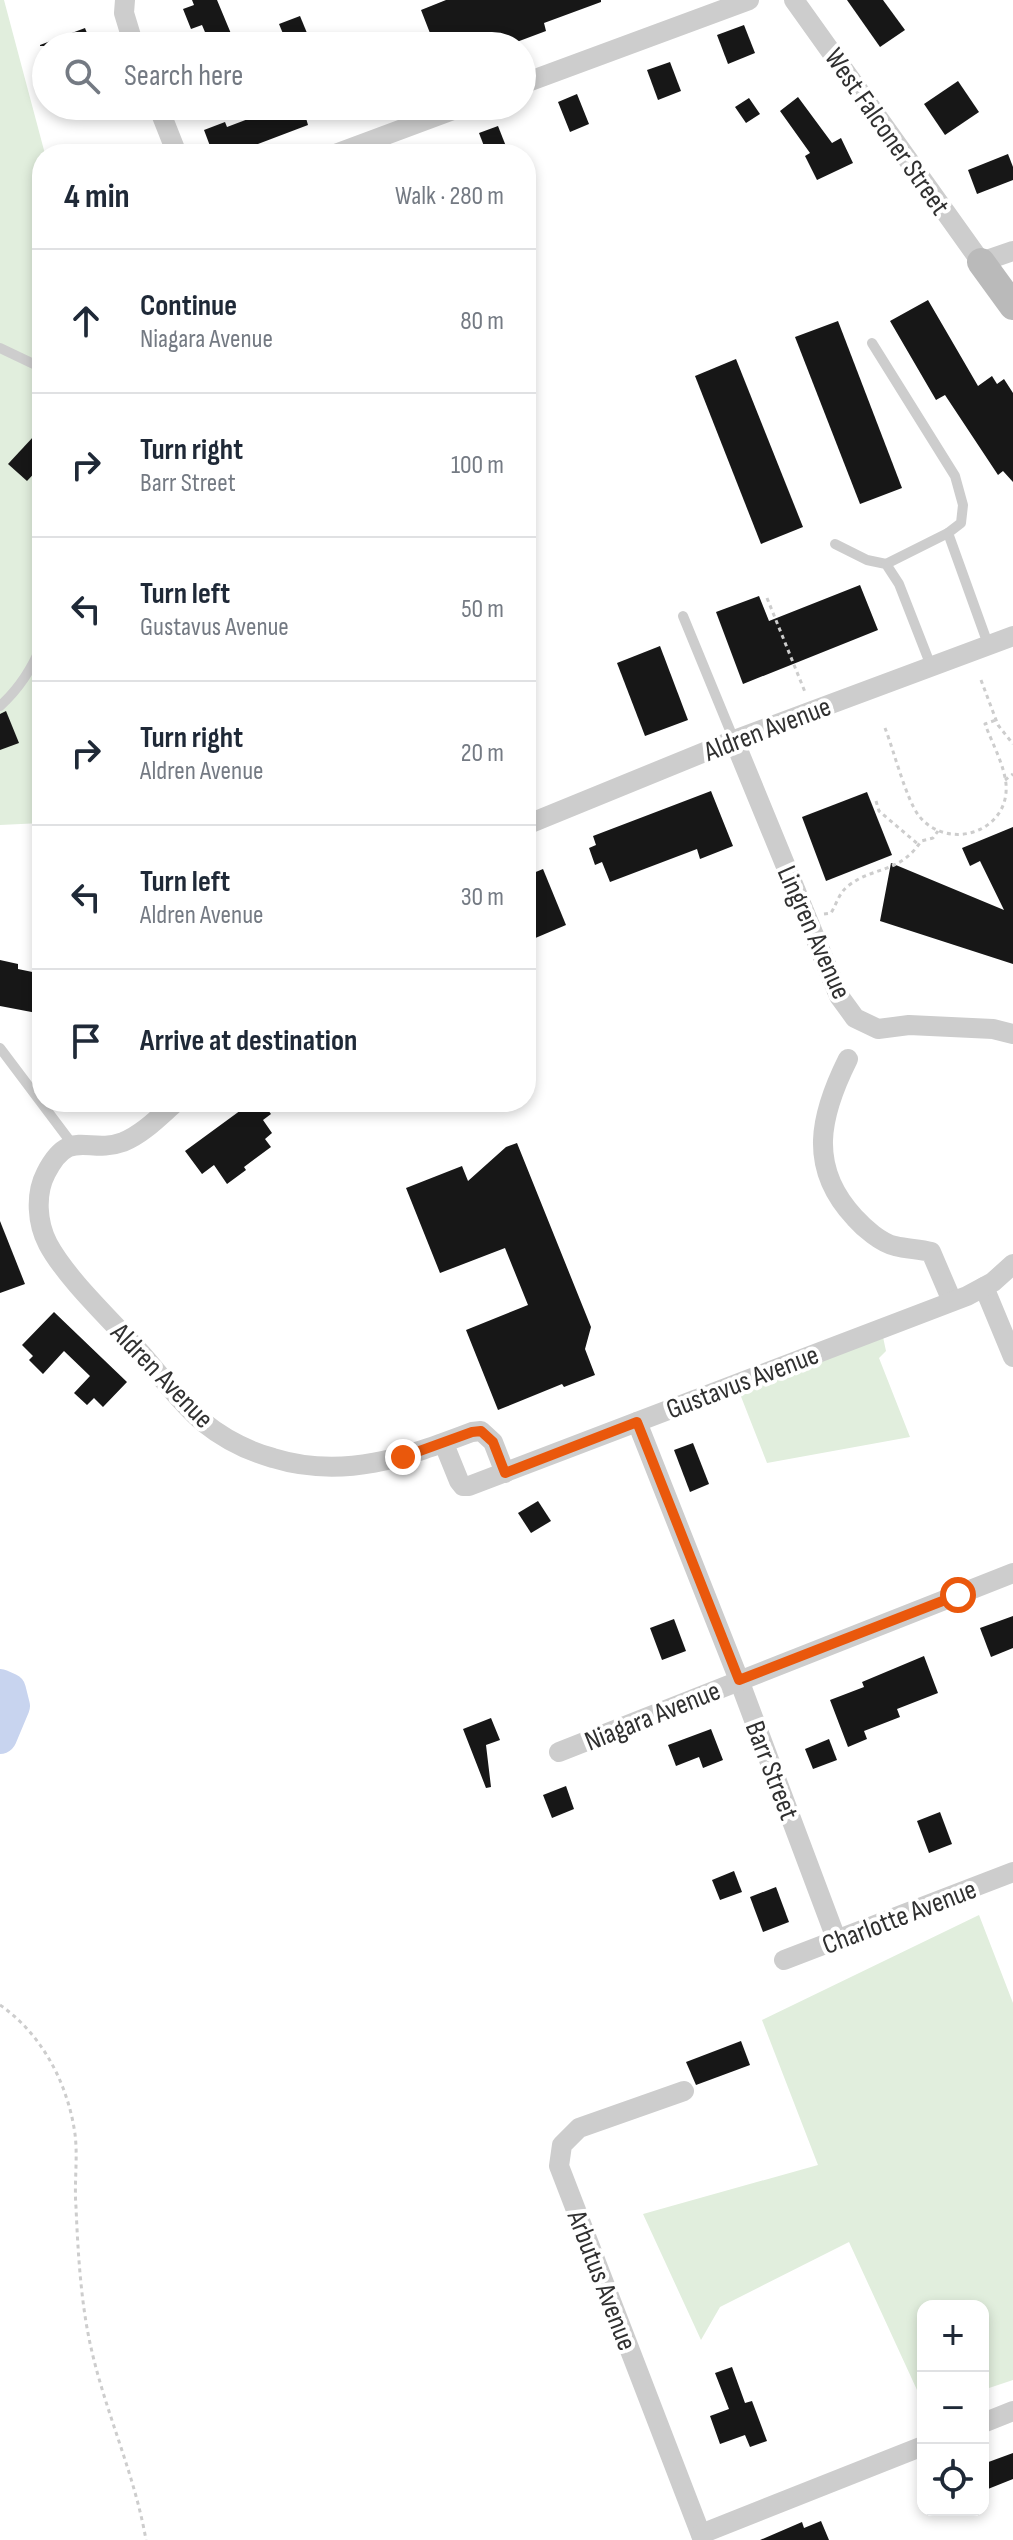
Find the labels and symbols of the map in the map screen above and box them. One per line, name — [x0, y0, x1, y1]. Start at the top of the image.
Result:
street label: West Falconer Street — [817, 42, 956, 221]
street label: Aldren Avenue — [699, 690, 836, 769]
street label: Lingren Avenue — [770, 861, 858, 1004]
street label: Aldren Avenue — [103, 1316, 220, 1435]
street label: Gustavus Avenue — [662, 1338, 823, 1427]
route end — [385, 1439, 421, 1475]
route start — [940, 1577, 976, 1613]
street label: Niagara Avenue — [580, 1674, 725, 1759]
street label: Barr Street — [738, 1717, 805, 1825]
street label: Charlotte Avenue — [818, 1873, 981, 1962]
street label: Arbutus Avenue — [559, 2205, 643, 2355]

